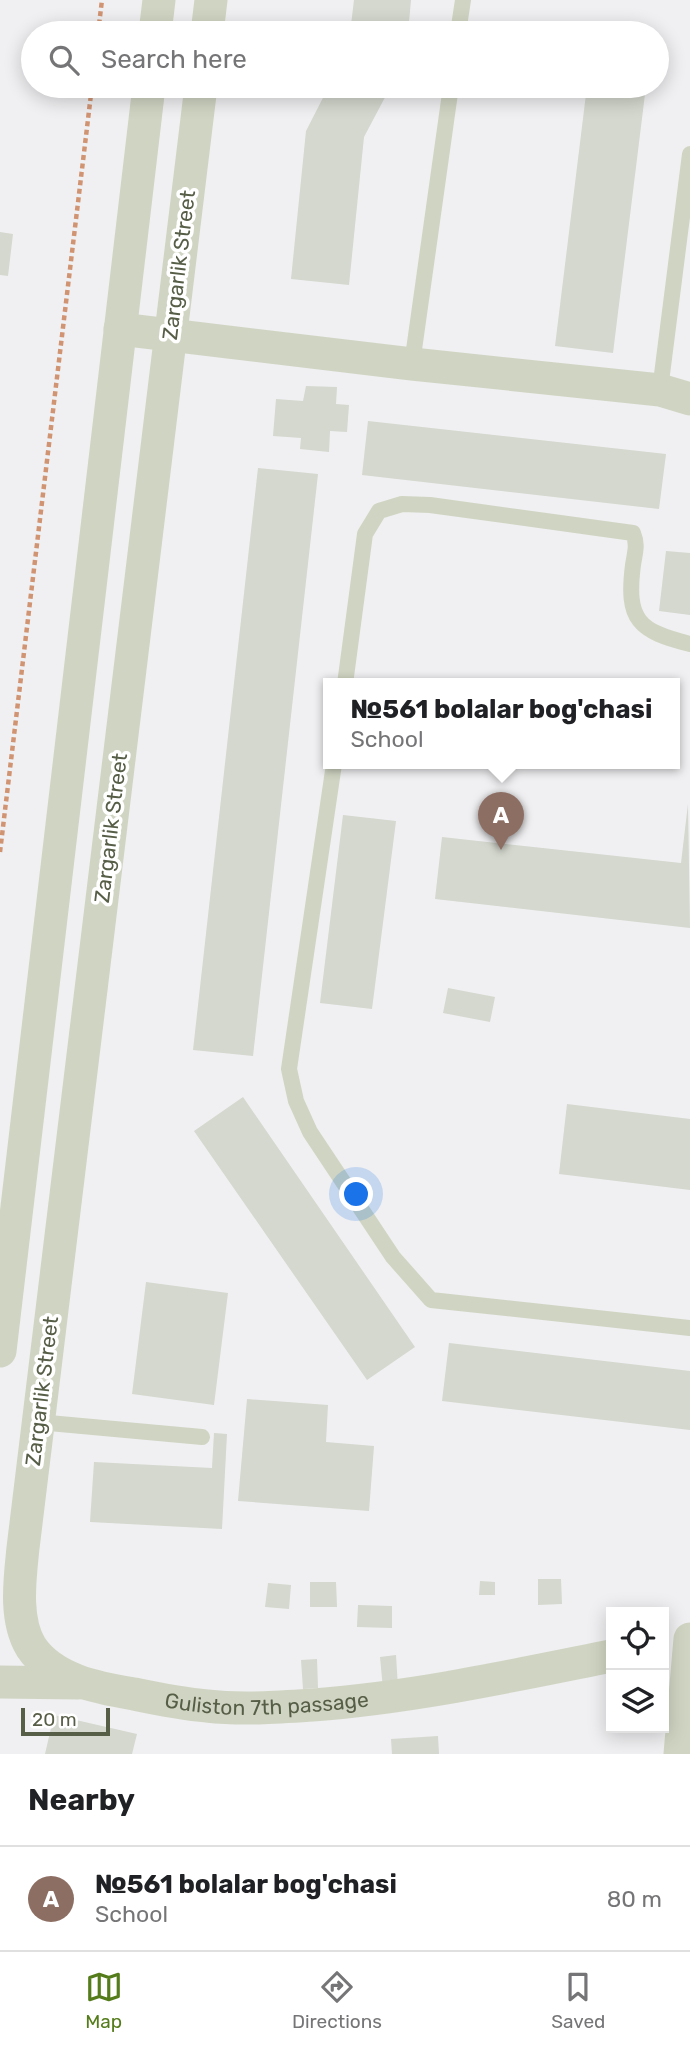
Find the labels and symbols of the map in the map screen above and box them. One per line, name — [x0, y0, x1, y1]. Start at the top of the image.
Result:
street label: Zargarlik Street — [157, 189, 200, 341]
street label: Zargarlik Street — [89, 752, 132, 904]
pin: A — [478, 792, 524, 850]
your location — [339, 1177, 373, 1211]
street label: Zargarlik Street — [20, 1315, 63, 1467]
street label: Guliston 7th passage — [163, 1686, 370, 1720]
scale bar — [21, 1705, 110, 1737]

